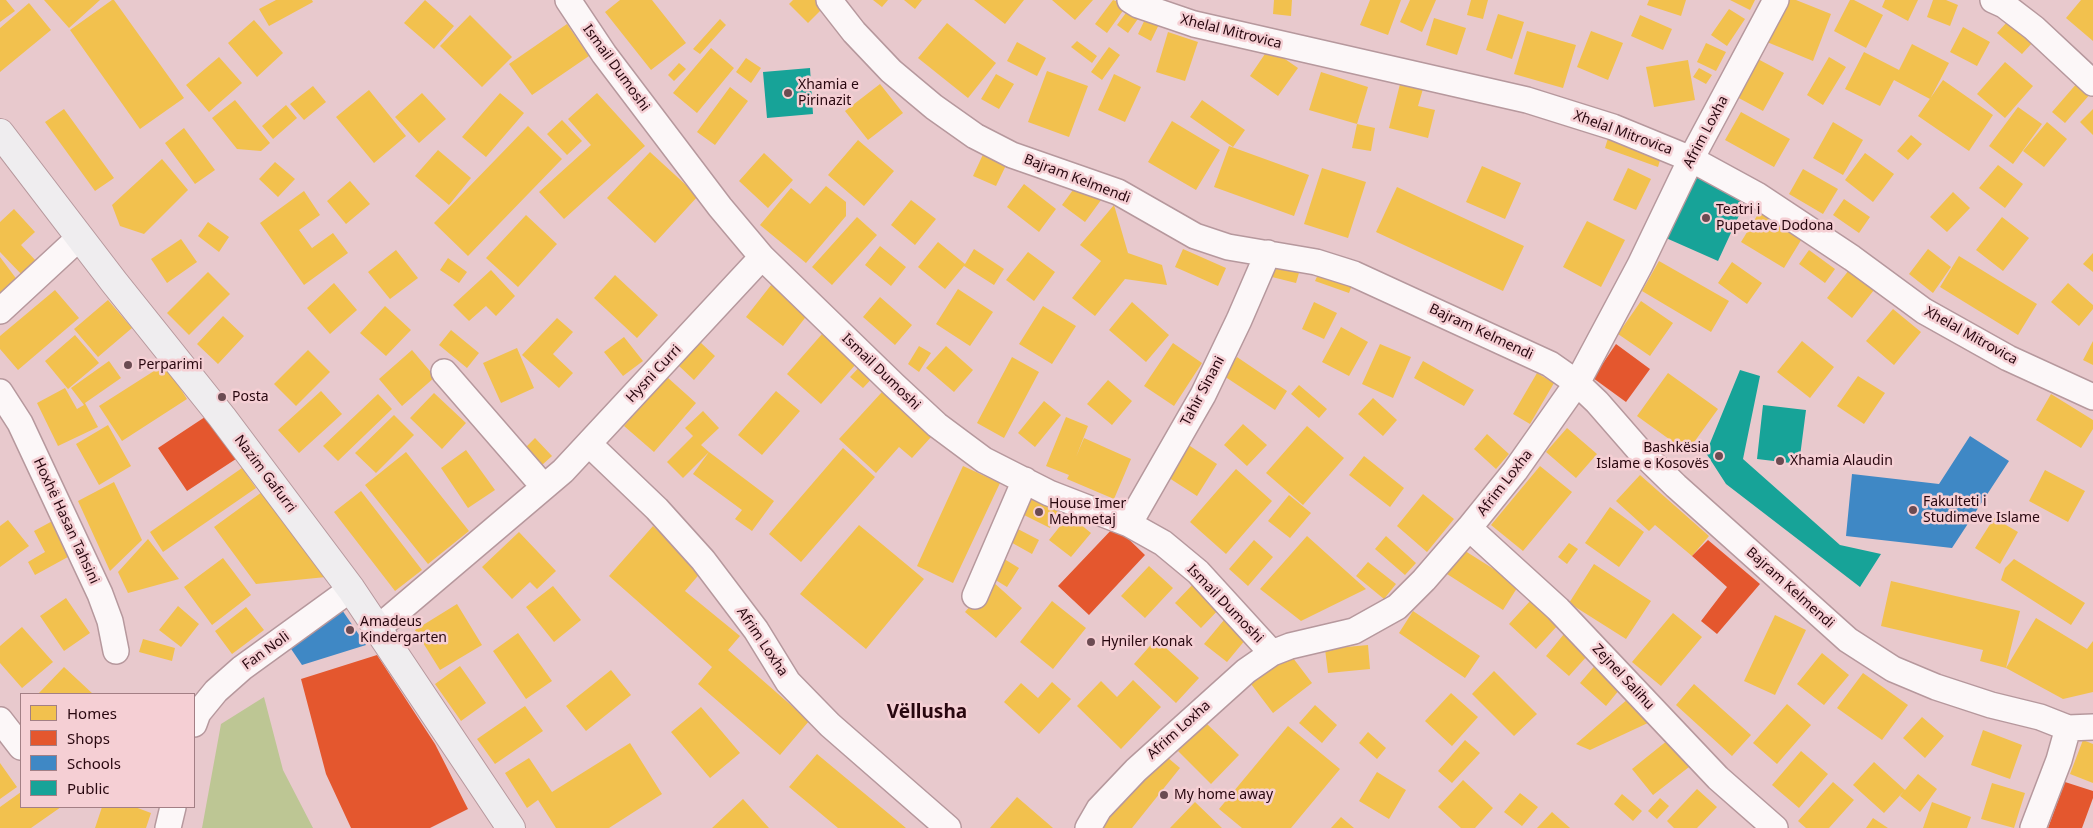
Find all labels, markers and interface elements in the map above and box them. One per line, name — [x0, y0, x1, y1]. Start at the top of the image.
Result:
street label: Xhelal Mitrovica — [1179, 11, 1283, 53]
street label: Ismail Dumoshi — [579, 22, 653, 114]
place label: Xhamia e Pirinazit — [798, 77, 859, 110]
marker: Xhamia e Pirinazit — [782, 87, 794, 99]
street label: Afrim Loxha — [1680, 93, 1732, 171]
street label: Xhelal Mitrovica — [1571, 107, 1675, 159]
street label: Bajram Kelmendi — [1021, 151, 1133, 207]
place label: Teatri i Pupetave Dodona — [1716, 202, 1833, 234]
marker: Teatri i Pupetave Dodona — [1700, 212, 1712, 224]
street label: Bajram Kelmendi — [1426, 301, 1536, 363]
street label: Xhelal Mitrovica — [1922, 303, 2020, 369]
street label: Ismail Dumoshi — [838, 330, 924, 414]
street label: Hysni Curri — [623, 342, 685, 406]
street label: Tahir Sinani — [1178, 353, 1228, 429]
place label: Perparimi — [138, 357, 203, 373]
marker: Perparimi — [122, 359, 134, 371]
place label: Posta — [232, 389, 269, 405]
marker: Posta — [216, 391, 228, 403]
street label: Nazim Gafurri — [231, 432, 299, 516]
place label: Bashkësia Islame e Kosovës — [1596, 440, 1709, 472]
street label: Afrim Loxha — [1474, 447, 1536, 519]
marker: Bashkësia Islame e Kosovës — [1713, 450, 1725, 462]
place label: Xhamia Alaudin — [1790, 453, 1893, 469]
street label: Hoxhë Hasan Tahsini — [29, 455, 103, 587]
marker: Xhamia Alaudin — [1774, 455, 1786, 467]
place label: Fakulteti i Studimeve Islame — [1923, 494, 2040, 526]
place label: House Imer Mehmetaj — [1049, 496, 1126, 528]
marker: Fakulteti i Studimeve Islame — [1907, 504, 1919, 516]
marker: House Imer Mehmetaj — [1033, 506, 1045, 518]
street label: Bajram Kelmendi — [1743, 544, 1837, 632]
street label: Ismail Dumoshi — [1183, 561, 1267, 647]
street label: Afrim Loxha — [733, 604, 791, 680]
place label: Amadeus Kindergarten — [360, 614, 447, 646]
marker: Amadeus Kindergarten — [344, 624, 356, 636]
street label: Fan Noli — [239, 628, 293, 674]
place label: Hyniler Konak — [1101, 634, 1193, 650]
marker: Hyniler Konak — [1085, 636, 1097, 648]
street label: Zejnel Salihu — [1588, 641, 1658, 713]
legend — [20, 693, 195, 808]
street label: Afrim Loxha — [1144, 697, 1214, 763]
district label: Vëllusha — [887, 702, 967, 724]
text: Homes — [67, 703, 117, 723]
text: Shops — [67, 728, 110, 748]
text: Schools — [67, 753, 121, 773]
text: Public — [67, 778, 110, 798]
place label: My home away — [1174, 787, 1273, 803]
marker: My home away — [1158, 789, 1170, 801]

